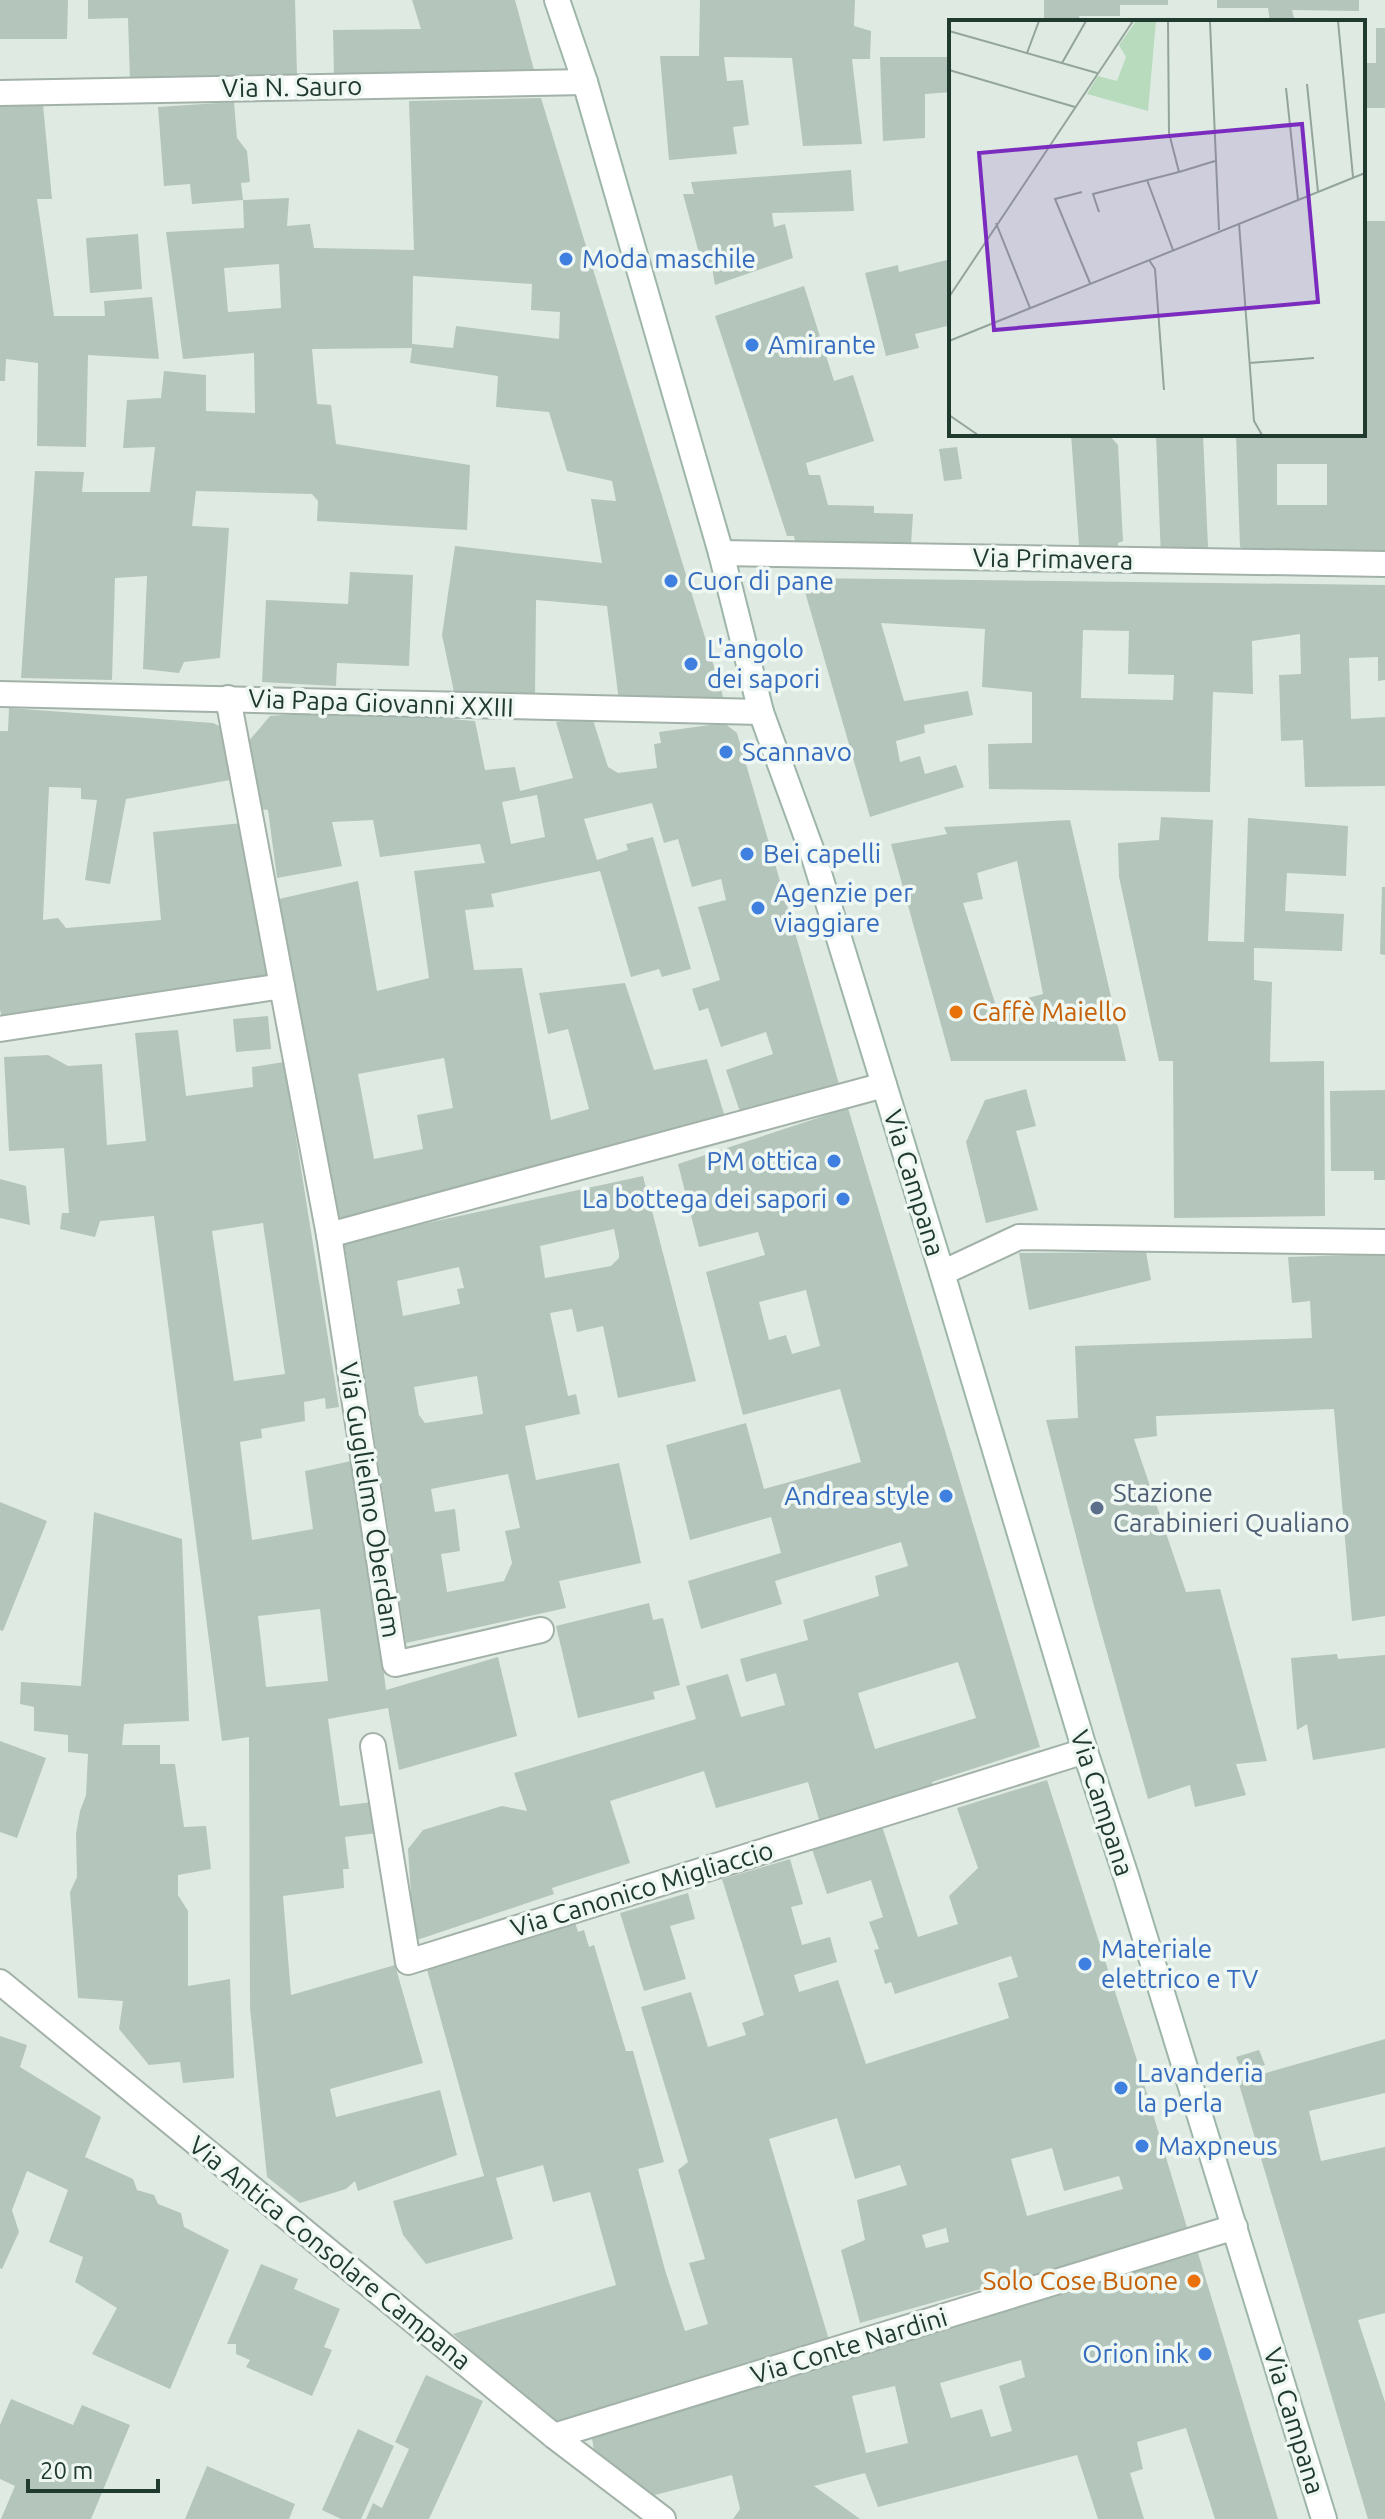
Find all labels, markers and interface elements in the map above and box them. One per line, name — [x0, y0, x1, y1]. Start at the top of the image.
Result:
inset map — [949, 20, 1365, 436]
street label: Via N. Sauro — [221, 71, 363, 102]
place label: Moda maschile — [582, 244, 756, 273]
marker: Moda maschile — [557, 250, 575, 268]
place label: Amirante — [768, 330, 876, 359]
marker: Amirante — [743, 336, 761, 354]
street label: Via Primavera — [972, 543, 1134, 574]
place label: Cuor di pane — [687, 566, 834, 595]
marker: Cuor di pane — [662, 572, 680, 590]
place label: L'angolo dei sapori — [707, 634, 820, 693]
marker: L'angolo dei sapori — [682, 655, 700, 673]
street label: Via Papa Giovanni XXIII — [248, 683, 514, 722]
place label: Scannavo — [742, 737, 852, 766]
marker: Scannavo — [717, 743, 735, 761]
place label: Bei capelli — [763, 839, 881, 868]
marker: Bei capelli — [738, 845, 756, 863]
place label: Agenzie per viaggiare — [774, 878, 913, 937]
marker: Agenzie per viaggiare — [749, 899, 767, 917]
place label: Caffè Maiello — [972, 997, 1127, 1026]
marker: Caffè Maiello — [947, 1003, 965, 1021]
street label: Via Campana — [878, 1106, 950, 1260]
place label: PM ottica — [707, 1146, 818, 1175]
marker: PM ottica — [825, 1152, 843, 1170]
place label: La bottega dei sapori — [582, 1184, 827, 1213]
marker: La bottega dei sapori — [834, 1190, 852, 1208]
street label: Via Guglielmo Oberdam — [334, 1360, 407, 1640]
place label: Stazione Carabinieri Qualiano — [1113, 1478, 1350, 1537]
place label: Andrea style — [784, 1481, 930, 1510]
marker: Andrea style — [937, 1487, 955, 1505]
marker: Stazione Carabinieri Qualiano — [1088, 1499, 1106, 1517]
street label: Via Campana — [1065, 1726, 1140, 1879]
street label: Via Canonico Migliaccio — [507, 1835, 776, 1942]
place label: Materiale elettrico e TV — [1101, 1934, 1259, 1993]
marker: Materiale elettrico e TV — [1076, 1955, 1094, 1973]
place label: Lavanderia la perla — [1137, 2058, 1264, 2117]
marker: Lavanderia la perla — [1112, 2079, 1130, 2097]
street label: Via Antica Consolare Campana — [184, 2130, 477, 2375]
place label: Maxpneus — [1158, 2131, 1278, 2160]
marker: Maxpneus — [1133, 2137, 1151, 2155]
place label: Solo Cose Buone — [983, 2266, 1178, 2295]
marker: Solo Cose Buone — [1185, 2272, 1203, 2290]
street label: Via Conte Nardini — [747, 2302, 951, 2389]
place label: Orion ink — [1082, 2339, 1189, 2368]
street label: Via Campana — [1258, 2344, 1330, 2498]
marker: Orion ink — [1196, 2345, 1214, 2363]
scale bar — [28, 2443, 158, 2493]
text: 20 m — [40, 2457, 93, 2484]

